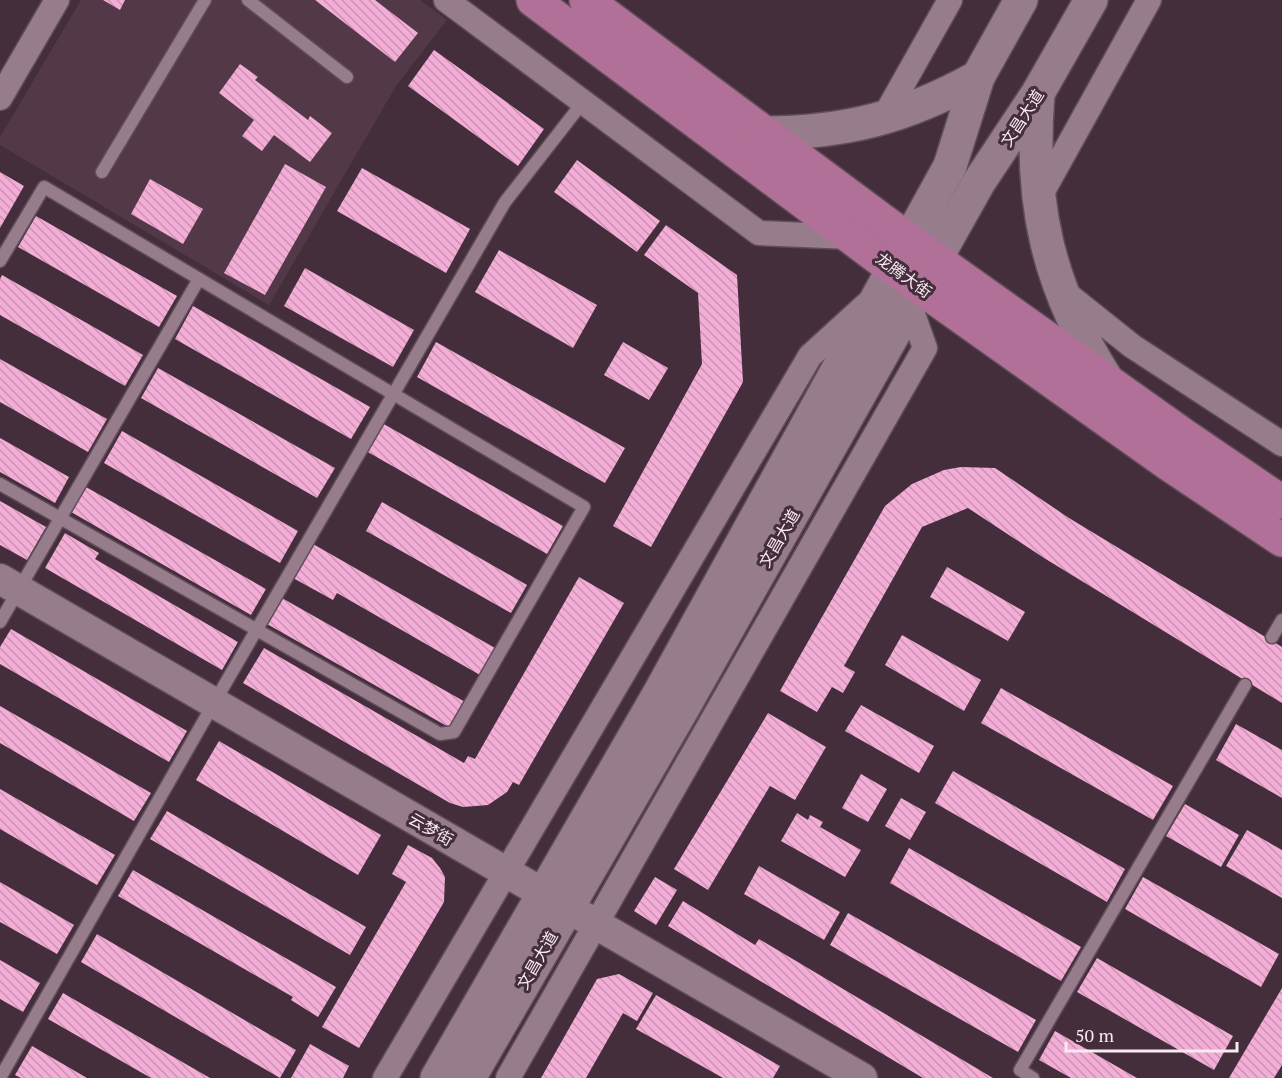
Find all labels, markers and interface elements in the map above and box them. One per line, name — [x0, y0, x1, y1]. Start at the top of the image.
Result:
street label: 文昌大道 — [995, 85, 1049, 151]
street label: 龙腾大街 — [872, 247, 936, 303]
street label: 文昌大道 — [753, 505, 805, 571]
street label: 云梦街 — [405, 807, 457, 851]
street label: 文昌大道 — [511, 927, 563, 993]
scale bar — [1066, 1015, 1237, 1053]
text: 50 m — [1075, 1023, 1115, 1047]

